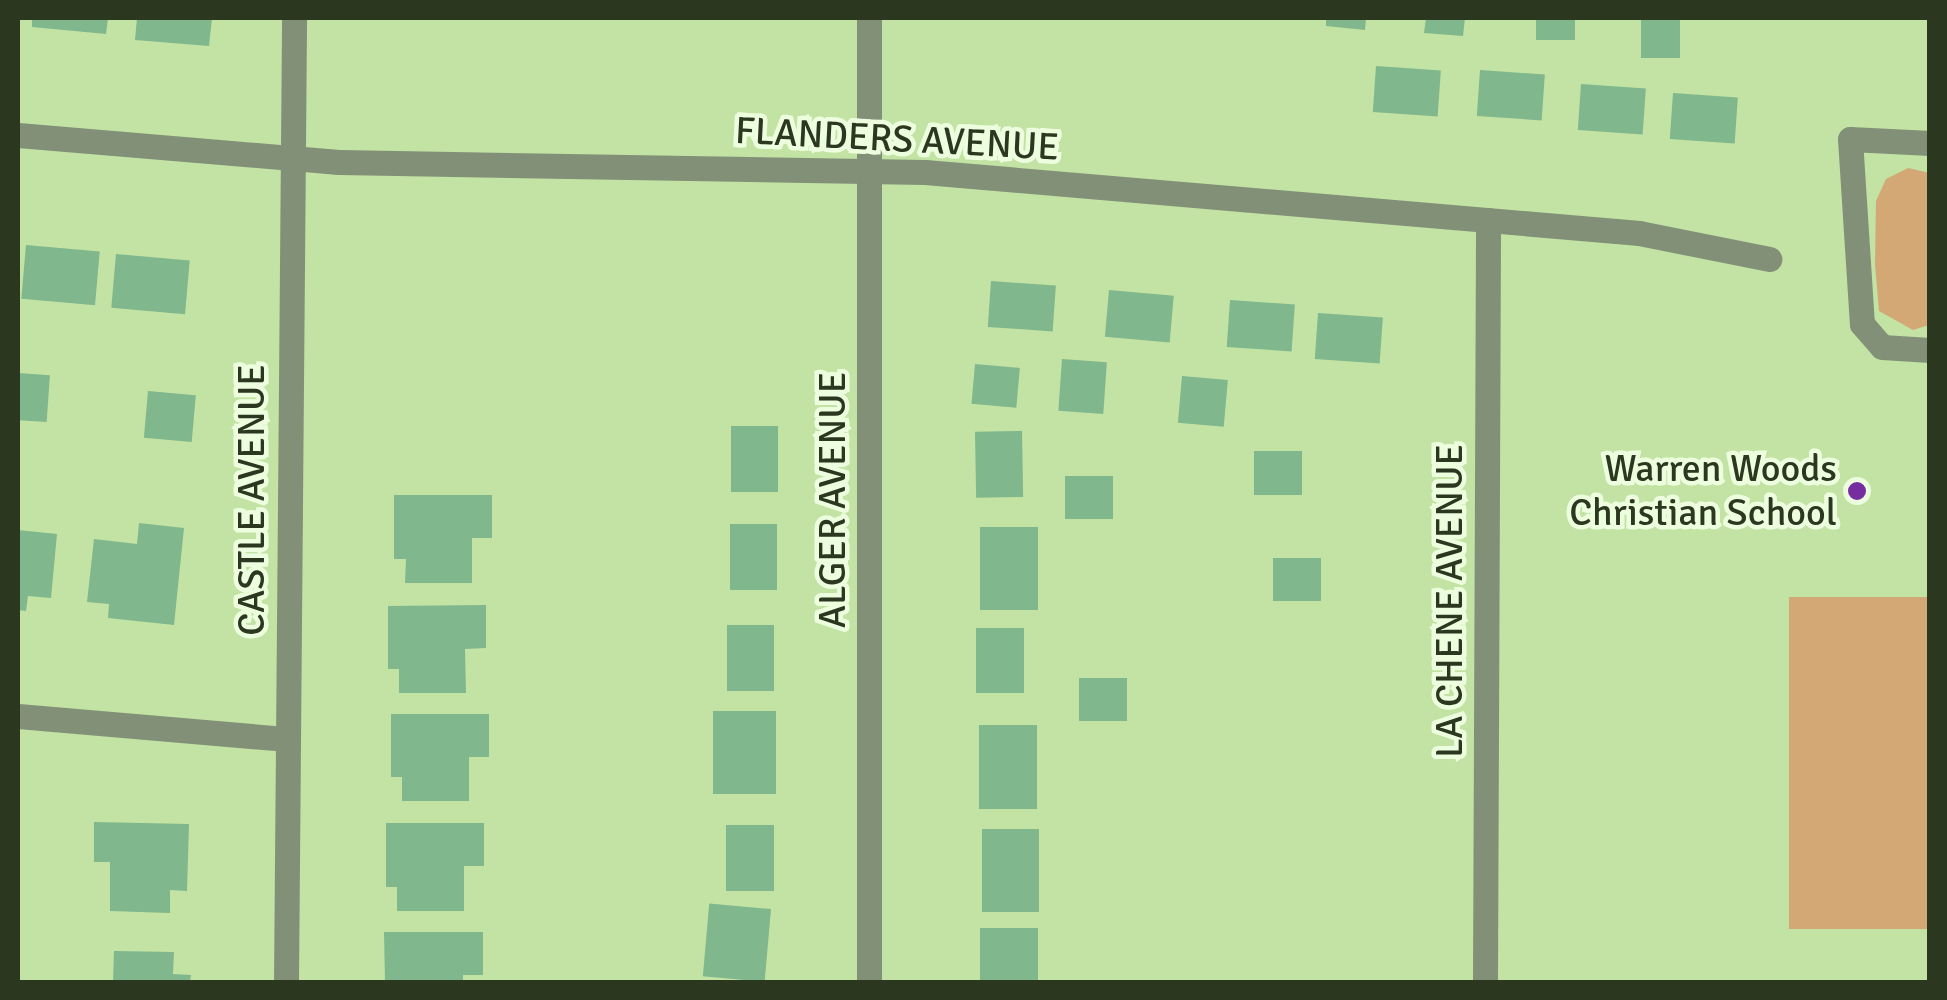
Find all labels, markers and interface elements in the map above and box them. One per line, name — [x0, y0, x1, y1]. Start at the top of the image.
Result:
street label: FLANDERS AVENUE — [734, 108, 1060, 170]
street label: CASTLE AVENUE — [229, 364, 275, 636]
street label: ALGER AVENUE — [810, 372, 856, 628]
street label: LA CHENE AVENUE — [1427, 444, 1473, 758]
place label: Warren Woods Christian School — [1569, 446, 1837, 536]
marker: Warren Woods Christian School — [1846, 480, 1868, 502]

